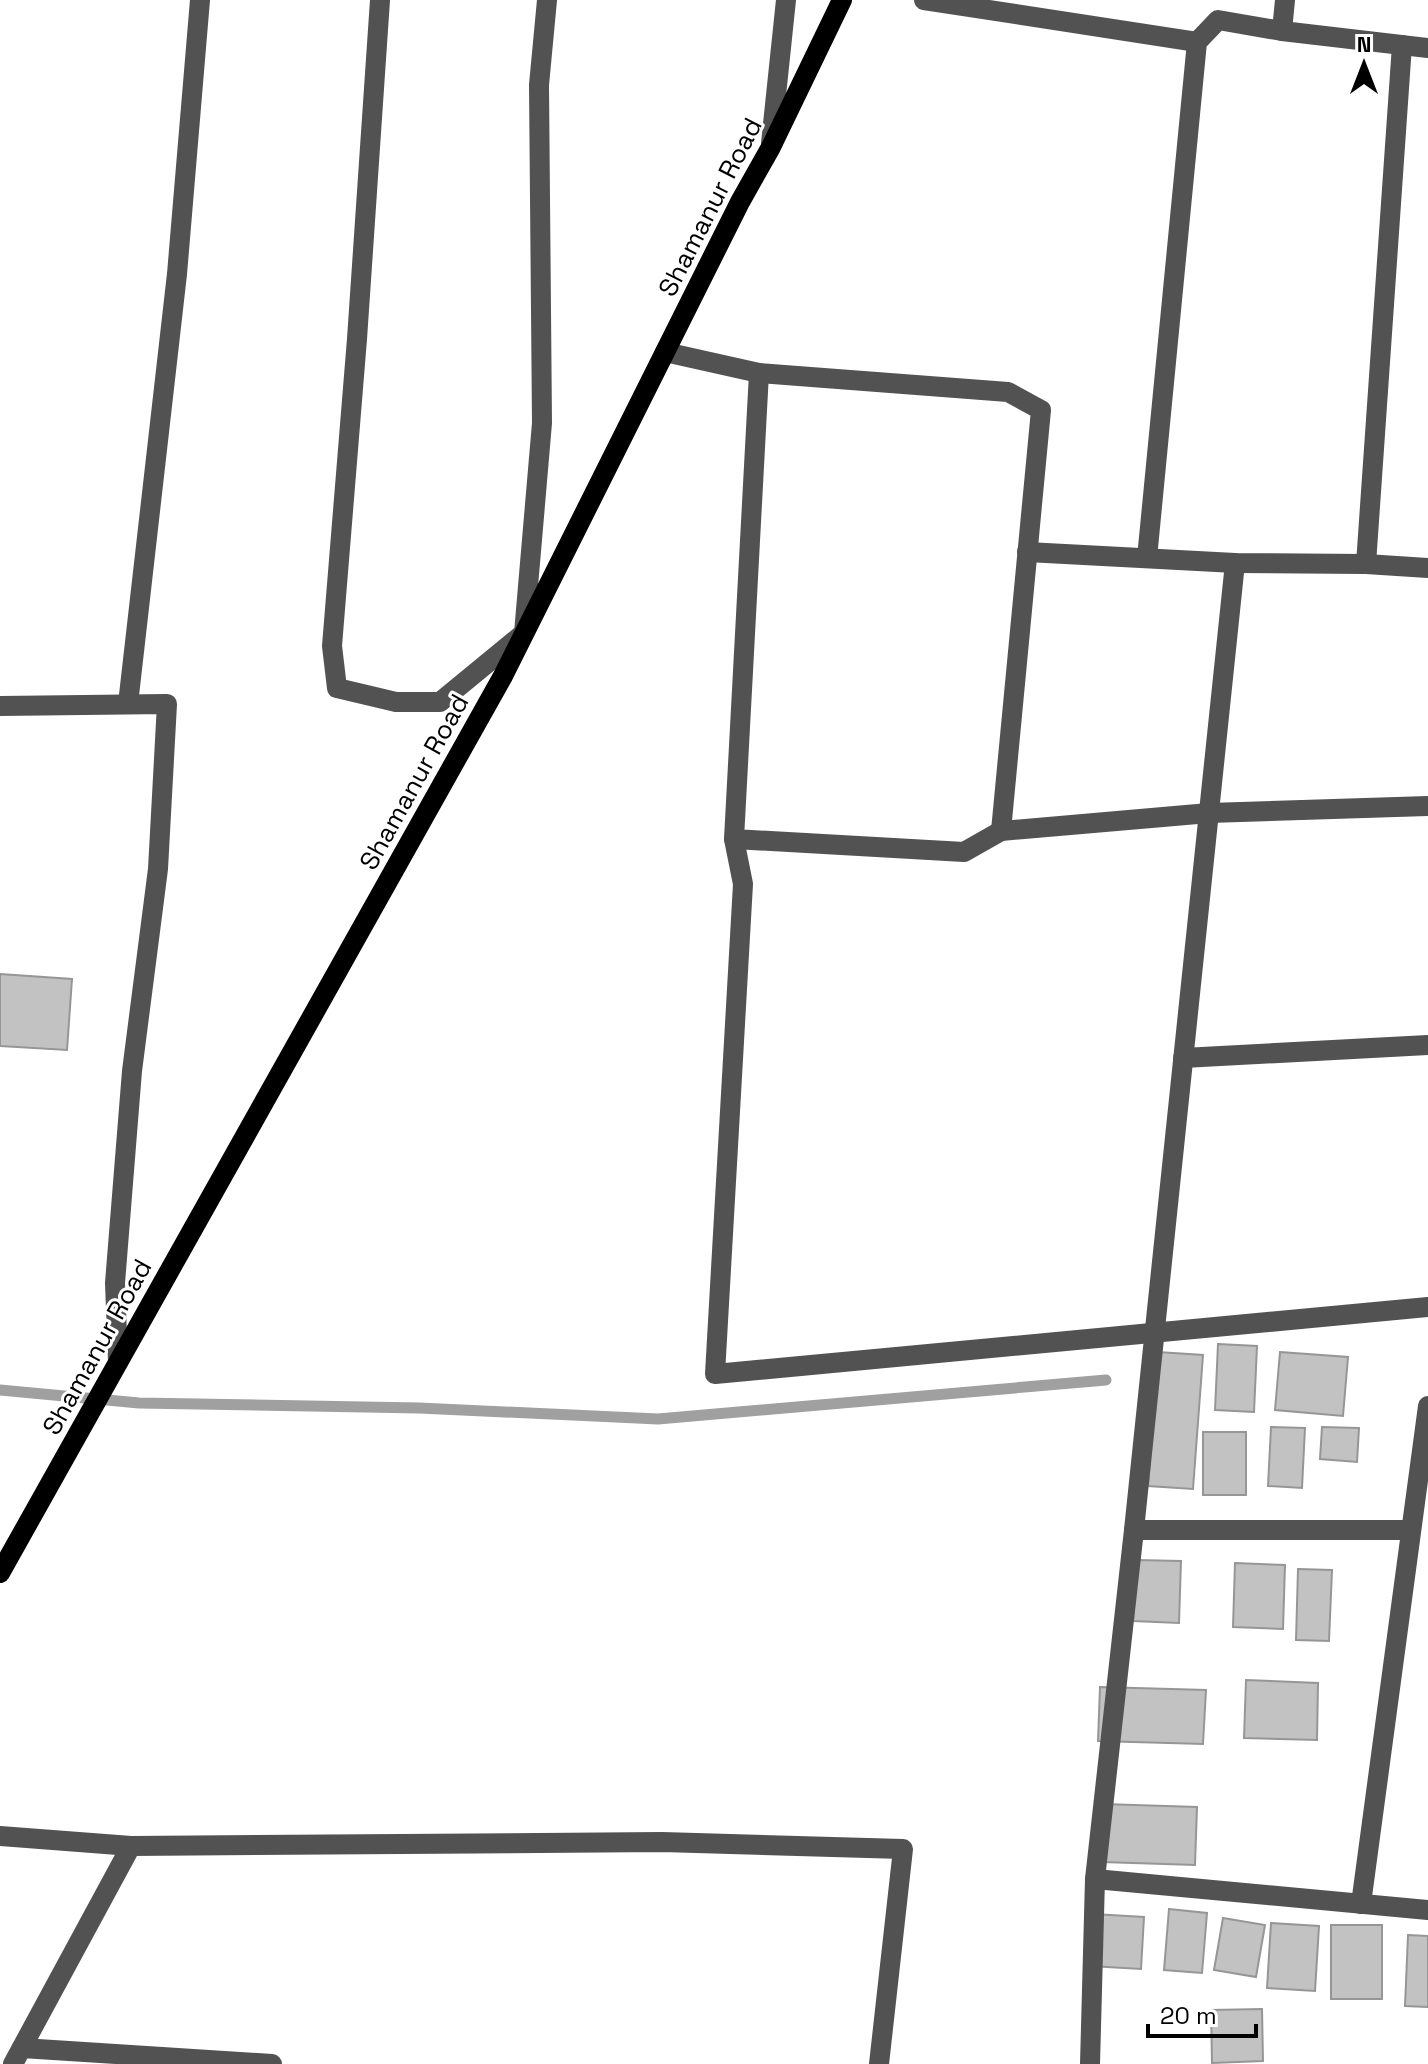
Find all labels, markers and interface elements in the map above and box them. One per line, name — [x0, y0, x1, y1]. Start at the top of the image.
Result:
north arrow — [1324, 24, 1404, 104]
text: N — [1357, 30, 1371, 58]
street label: Shamanur Road — [650, 112, 770, 302]
street label: Shamanur Road — [352, 688, 476, 876]
street label: Shamanur Road — [35, 1253, 159, 1441]
scale bar — [1148, 1988, 1256, 2038]
text: 20 m — [1160, 2000, 1217, 2031]

